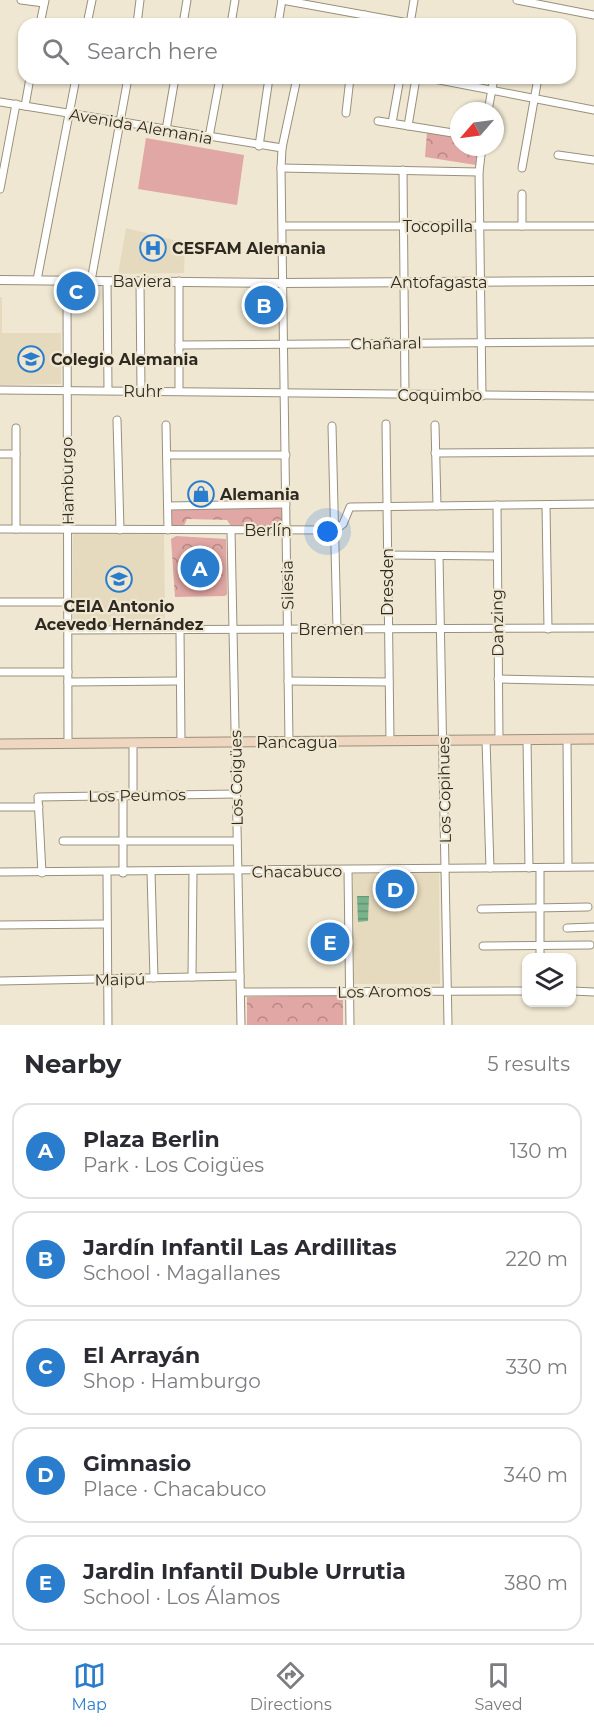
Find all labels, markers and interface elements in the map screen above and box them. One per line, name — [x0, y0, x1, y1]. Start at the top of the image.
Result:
search box — [18, 18, 576, 84]
icon: search — [39, 35, 72, 68]
text: Search here — [87, 38, 218, 65]
north arrow — [450, 102, 504, 156]
street label: Avenida Alemania — [68, 105, 214, 148]
street label: Tocopilla — [403, 217, 473, 236]
hospital icon: CESFAM Alemania — [138, 233, 168, 263]
place label: CESFAM Alemania — [172, 239, 326, 258]
pin: C — [56, 268, 96, 314]
street label: Baviera — [112, 272, 172, 291]
street label: Antofagasta — [390, 273, 488, 292]
pin: B — [244, 282, 284, 328]
street label: Chañaral — [350, 333, 422, 354]
school or university icon: Colegio Alemania — [16, 344, 46, 374]
place label: Colegio Alemania — [51, 350, 198, 369]
street label: Ruhr — [123, 382, 163, 401]
street label: Coquimbo — [398, 386, 482, 405]
street label: Hamburgo — [57, 437, 78, 525]
shop icon: Alemania — [186, 479, 216, 509]
place label: Alemania — [219, 485, 300, 504]
your location — [313, 517, 342, 546]
street label: Berlín — [244, 521, 292, 540]
pin: A — [180, 546, 220, 590]
street label: Dresden — [378, 548, 397, 616]
street label: Silesia — [278, 560, 297, 610]
school or university icon: CEIA Antonio Acevedo Hernández — [104, 564, 134, 594]
street label: Danzing — [487, 589, 508, 657]
place label: CEIA Antonio Acevedo Hernández — [34, 597, 204, 634]
street label: Bremen — [298, 620, 364, 639]
street label: Los Coigües — [226, 730, 247, 826]
street label: Rancagua — [256, 733, 338, 752]
street label: Los Copihues — [434, 736, 455, 843]
street label: Los Peumos — [88, 785, 186, 806]
street label: Chacabuco — [252, 861, 342, 882]
pin: D — [376, 866, 414, 912]
pin: E — [310, 920, 350, 964]
map controls — [522, 953, 576, 1007]
button: layers — [522, 953, 576, 1007]
street label: Maipú — [95, 970, 145, 989]
street label: Los Aromos — [337, 981, 431, 1002]
text: Nearby — [24, 1048, 121, 1080]
text: 5 results — [487, 1052, 570, 1076]
text: Plaza Berlin — [83, 1126, 220, 1153]
text: A — [38, 1139, 53, 1163]
text: 130 m — [510, 1139, 568, 1163]
text: Park · Los Coigües — [83, 1153, 264, 1177]
text: Jardín Infantil Las Ardillitas — [83, 1234, 397, 1261]
text: B — [38, 1247, 53, 1271]
text: 220 m — [506, 1247, 568, 1271]
text: School · Magallanes — [83, 1261, 280, 1285]
text: El Arrayán — [83, 1342, 200, 1369]
text: C — [38, 1355, 53, 1379]
text: 330 m — [506, 1355, 568, 1379]
text: Shop · Hamburgo — [83, 1369, 261, 1393]
text: Gimnasio — [83, 1450, 191, 1477]
text: D — [37, 1463, 54, 1487]
text: 340 m — [504, 1463, 568, 1487]
text: Place · Chacabuco — [83, 1477, 266, 1501]
text: Jardin Infantil Duble Urrutia — [83, 1558, 406, 1585]
text: E — [39, 1571, 52, 1595]
text: 380 m — [504, 1571, 568, 1595]
text: School · Los Álamos — [83, 1585, 280, 1609]
tab: Map — [71, 1659, 107, 1714]
tab: Directions — [250, 1659, 332, 1714]
tab: Saved — [475, 1659, 523, 1714]

